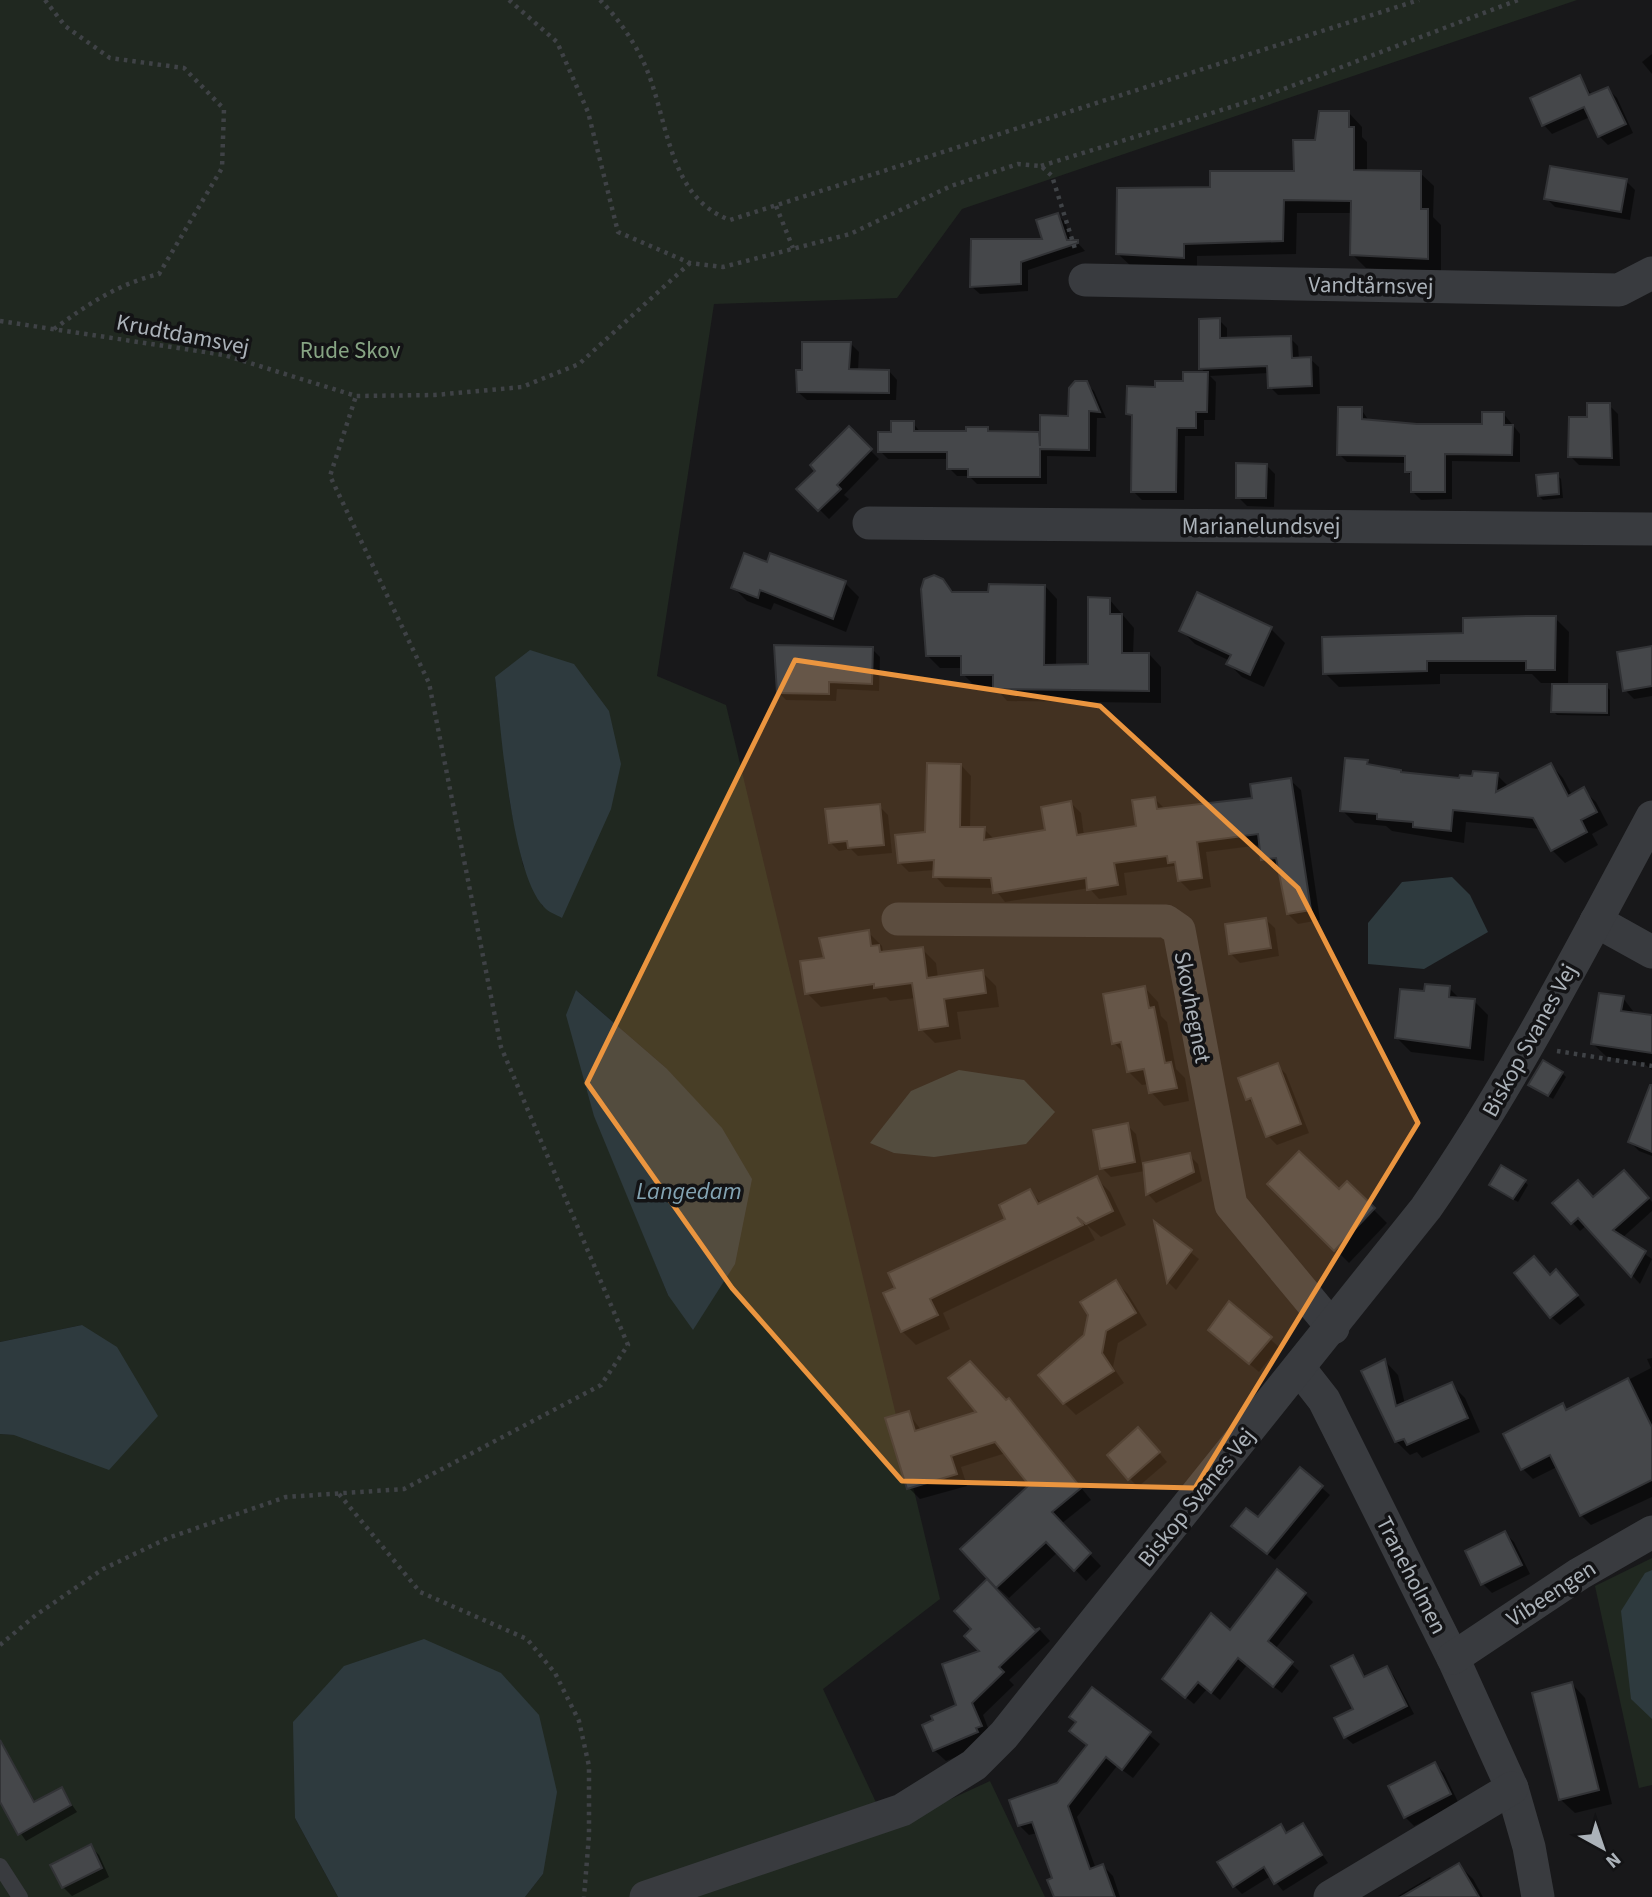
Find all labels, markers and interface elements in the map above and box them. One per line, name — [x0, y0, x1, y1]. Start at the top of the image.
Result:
street label: Vandtårnsvej — [1308, 268, 1434, 303]
street label: Krudtdamsvej — [114, 305, 252, 364]
park label: Rude Skov — [300, 334, 401, 367]
street label: Marianelundsvej — [1182, 510, 1340, 543]
street label: Skovhegnet — [1166, 948, 1220, 1066]
street label: Biskop Svanes Vej — [1474, 958, 1585, 1123]
water label: Langedam — [636, 1174, 742, 1209]
street label: Biskop Svanes Vej — [1130, 1421, 1263, 1574]
street label: Traneholmen — [1368, 1511, 1455, 1640]
street label: Vibeengen — [1500, 1552, 1603, 1635]
north arrow — [1568, 1813, 1638, 1883]
text: N — [1599, 1845, 1626, 1874]

